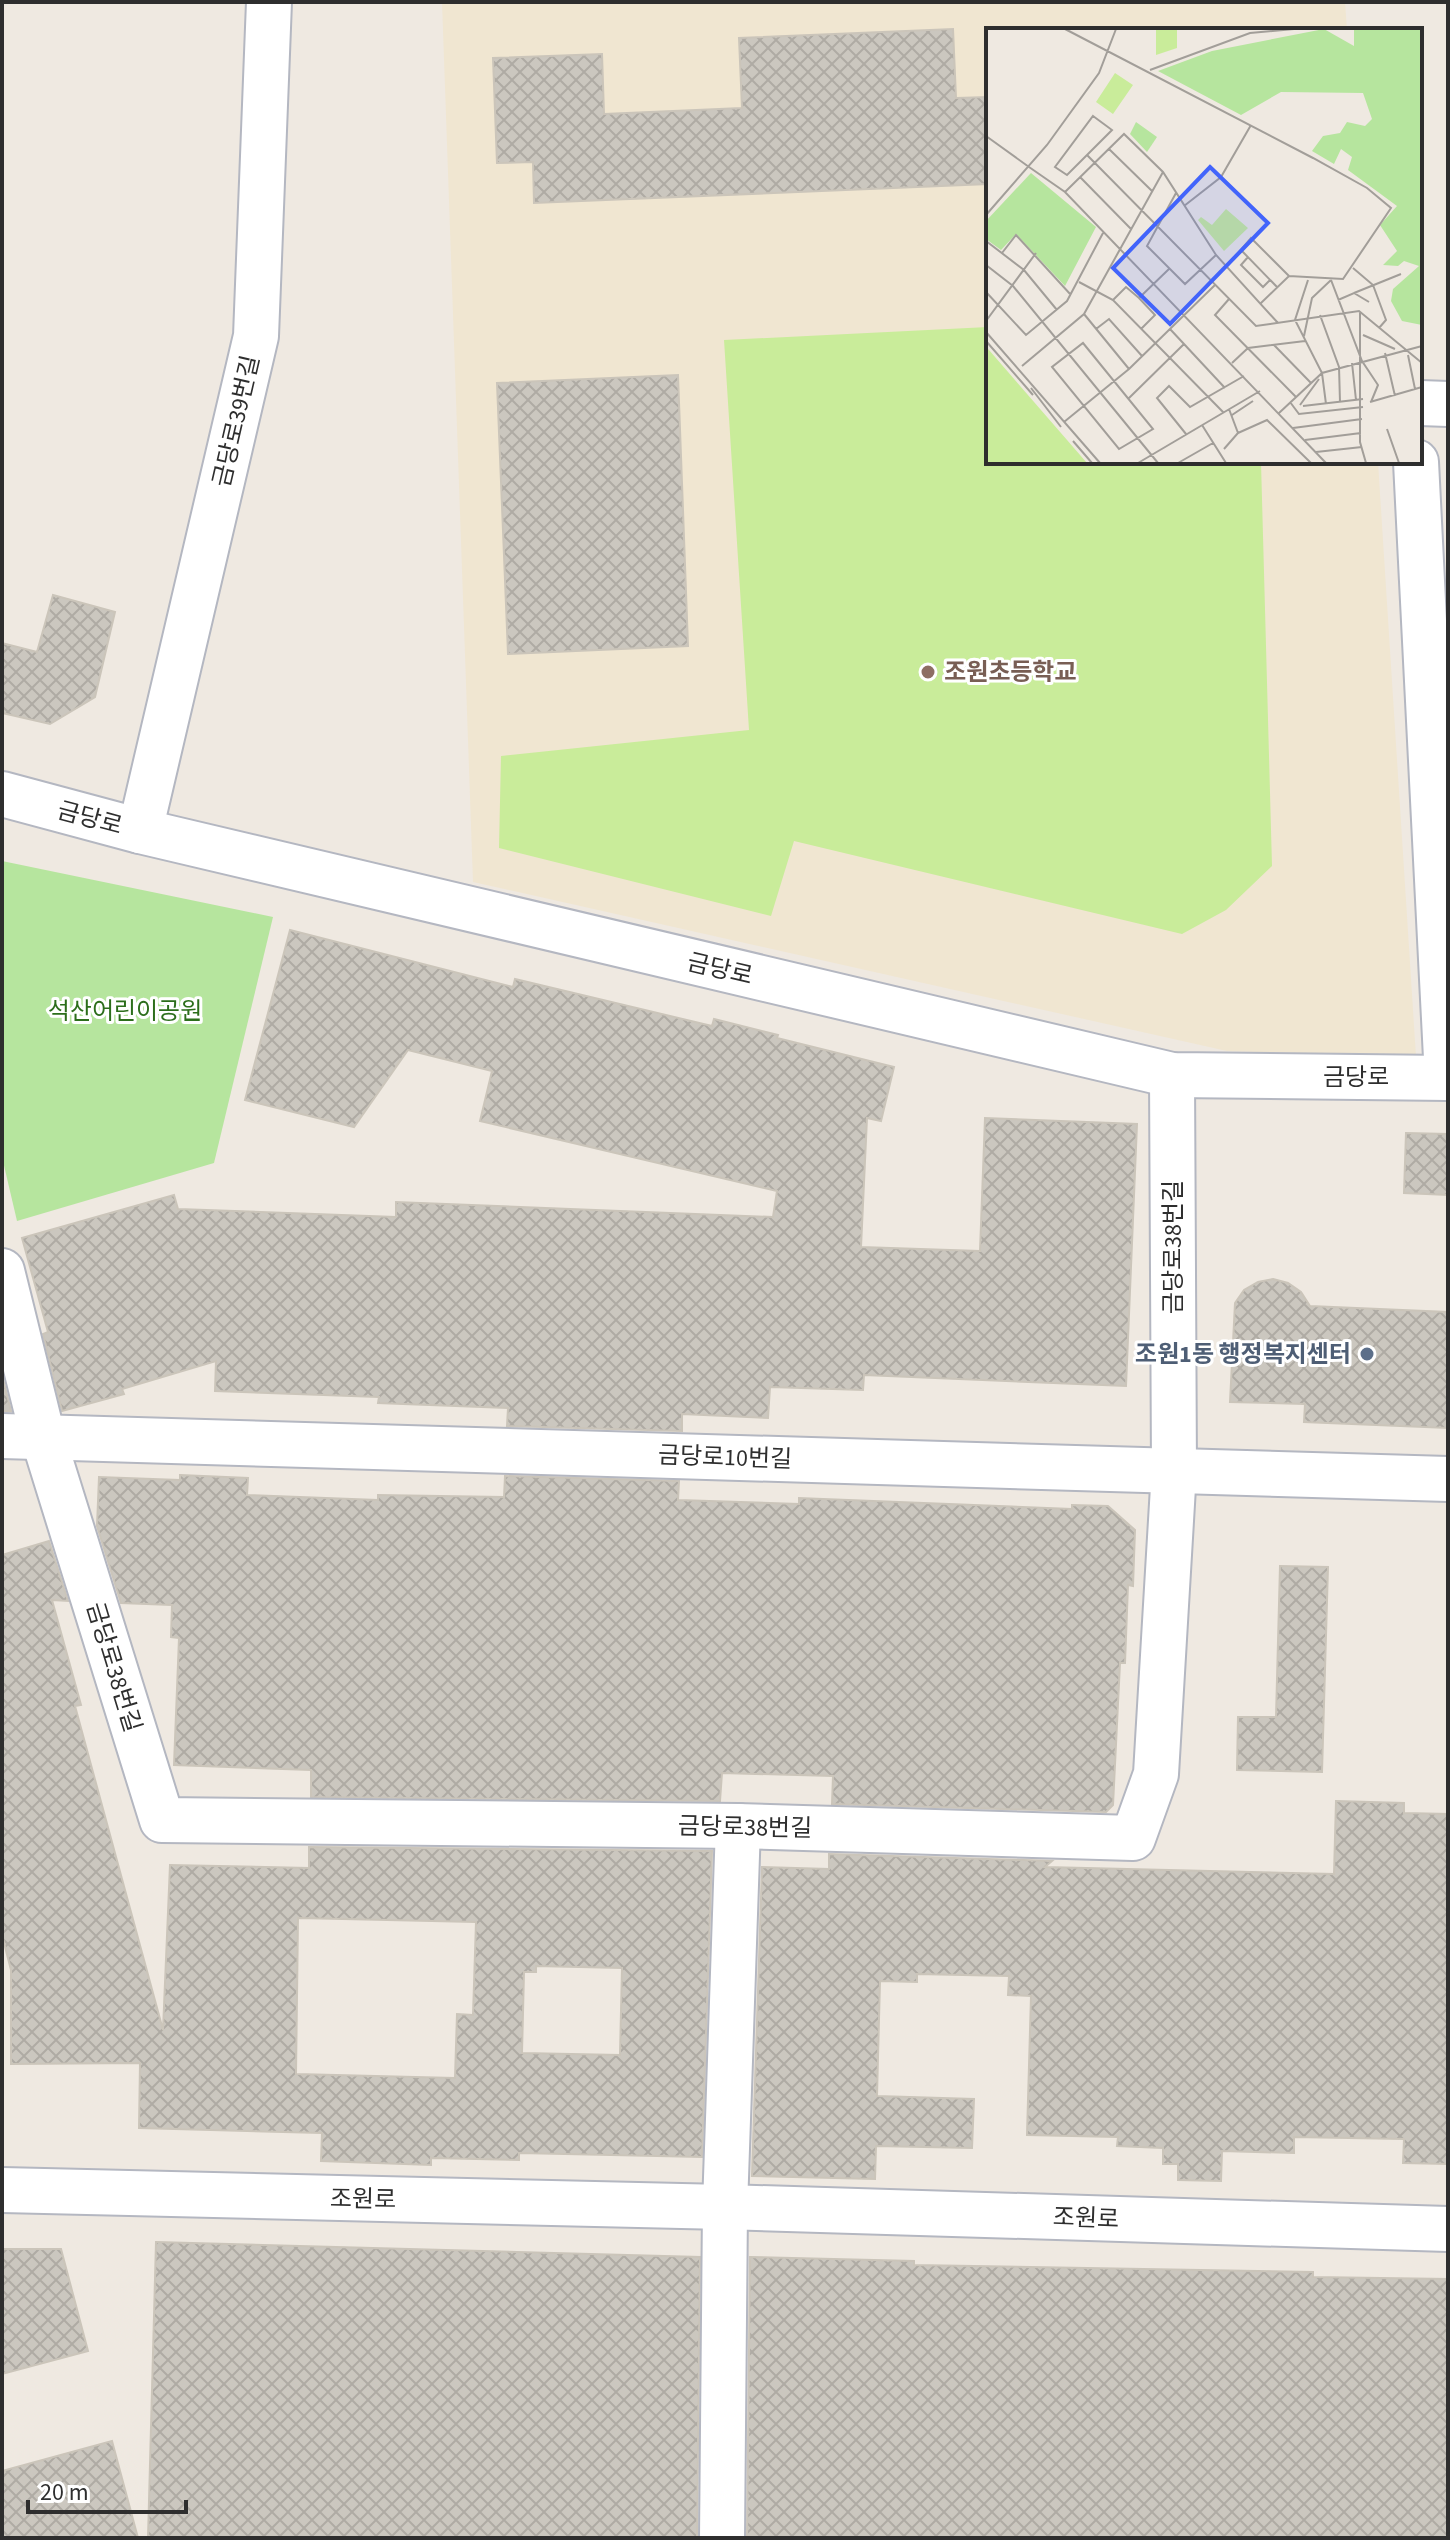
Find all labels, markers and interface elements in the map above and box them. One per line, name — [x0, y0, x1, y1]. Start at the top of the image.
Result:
inset map — [986, 28, 1422, 464]
street label: 금당로39번길 — [204, 352, 269, 490]
place label: 조원초등학교 — [944, 655, 1076, 690]
marker: 조원초등학교 — [919, 663, 937, 681]
street label: 금당로 — [53, 793, 126, 844]
street label: 금당로 — [684, 945, 756, 994]
park label: 석산어린이공원 — [48, 994, 202, 1029]
street label: 금당로 — [1323, 1060, 1389, 1095]
street label: 금당로38번길 — [1156, 1180, 1191, 1314]
place label: 조원1동 행정복지센터 — [1135, 1337, 1351, 1372]
marker: 조원1동 행정복지센터 — [1358, 1345, 1376, 1363]
street label: 금당로10번길 — [657, 1438, 793, 1477]
street label: 금당로38번길 — [77, 1598, 150, 1736]
street label: 금당로38번길 — [678, 1809, 812, 1846]
street label: 조원로 — [330, 2181, 396, 2218]
street label: 조원로 — [1052, 2200, 1120, 2237]
scale bar — [28, 2464, 186, 2514]
text: 20 m — [40, 2475, 89, 2510]

